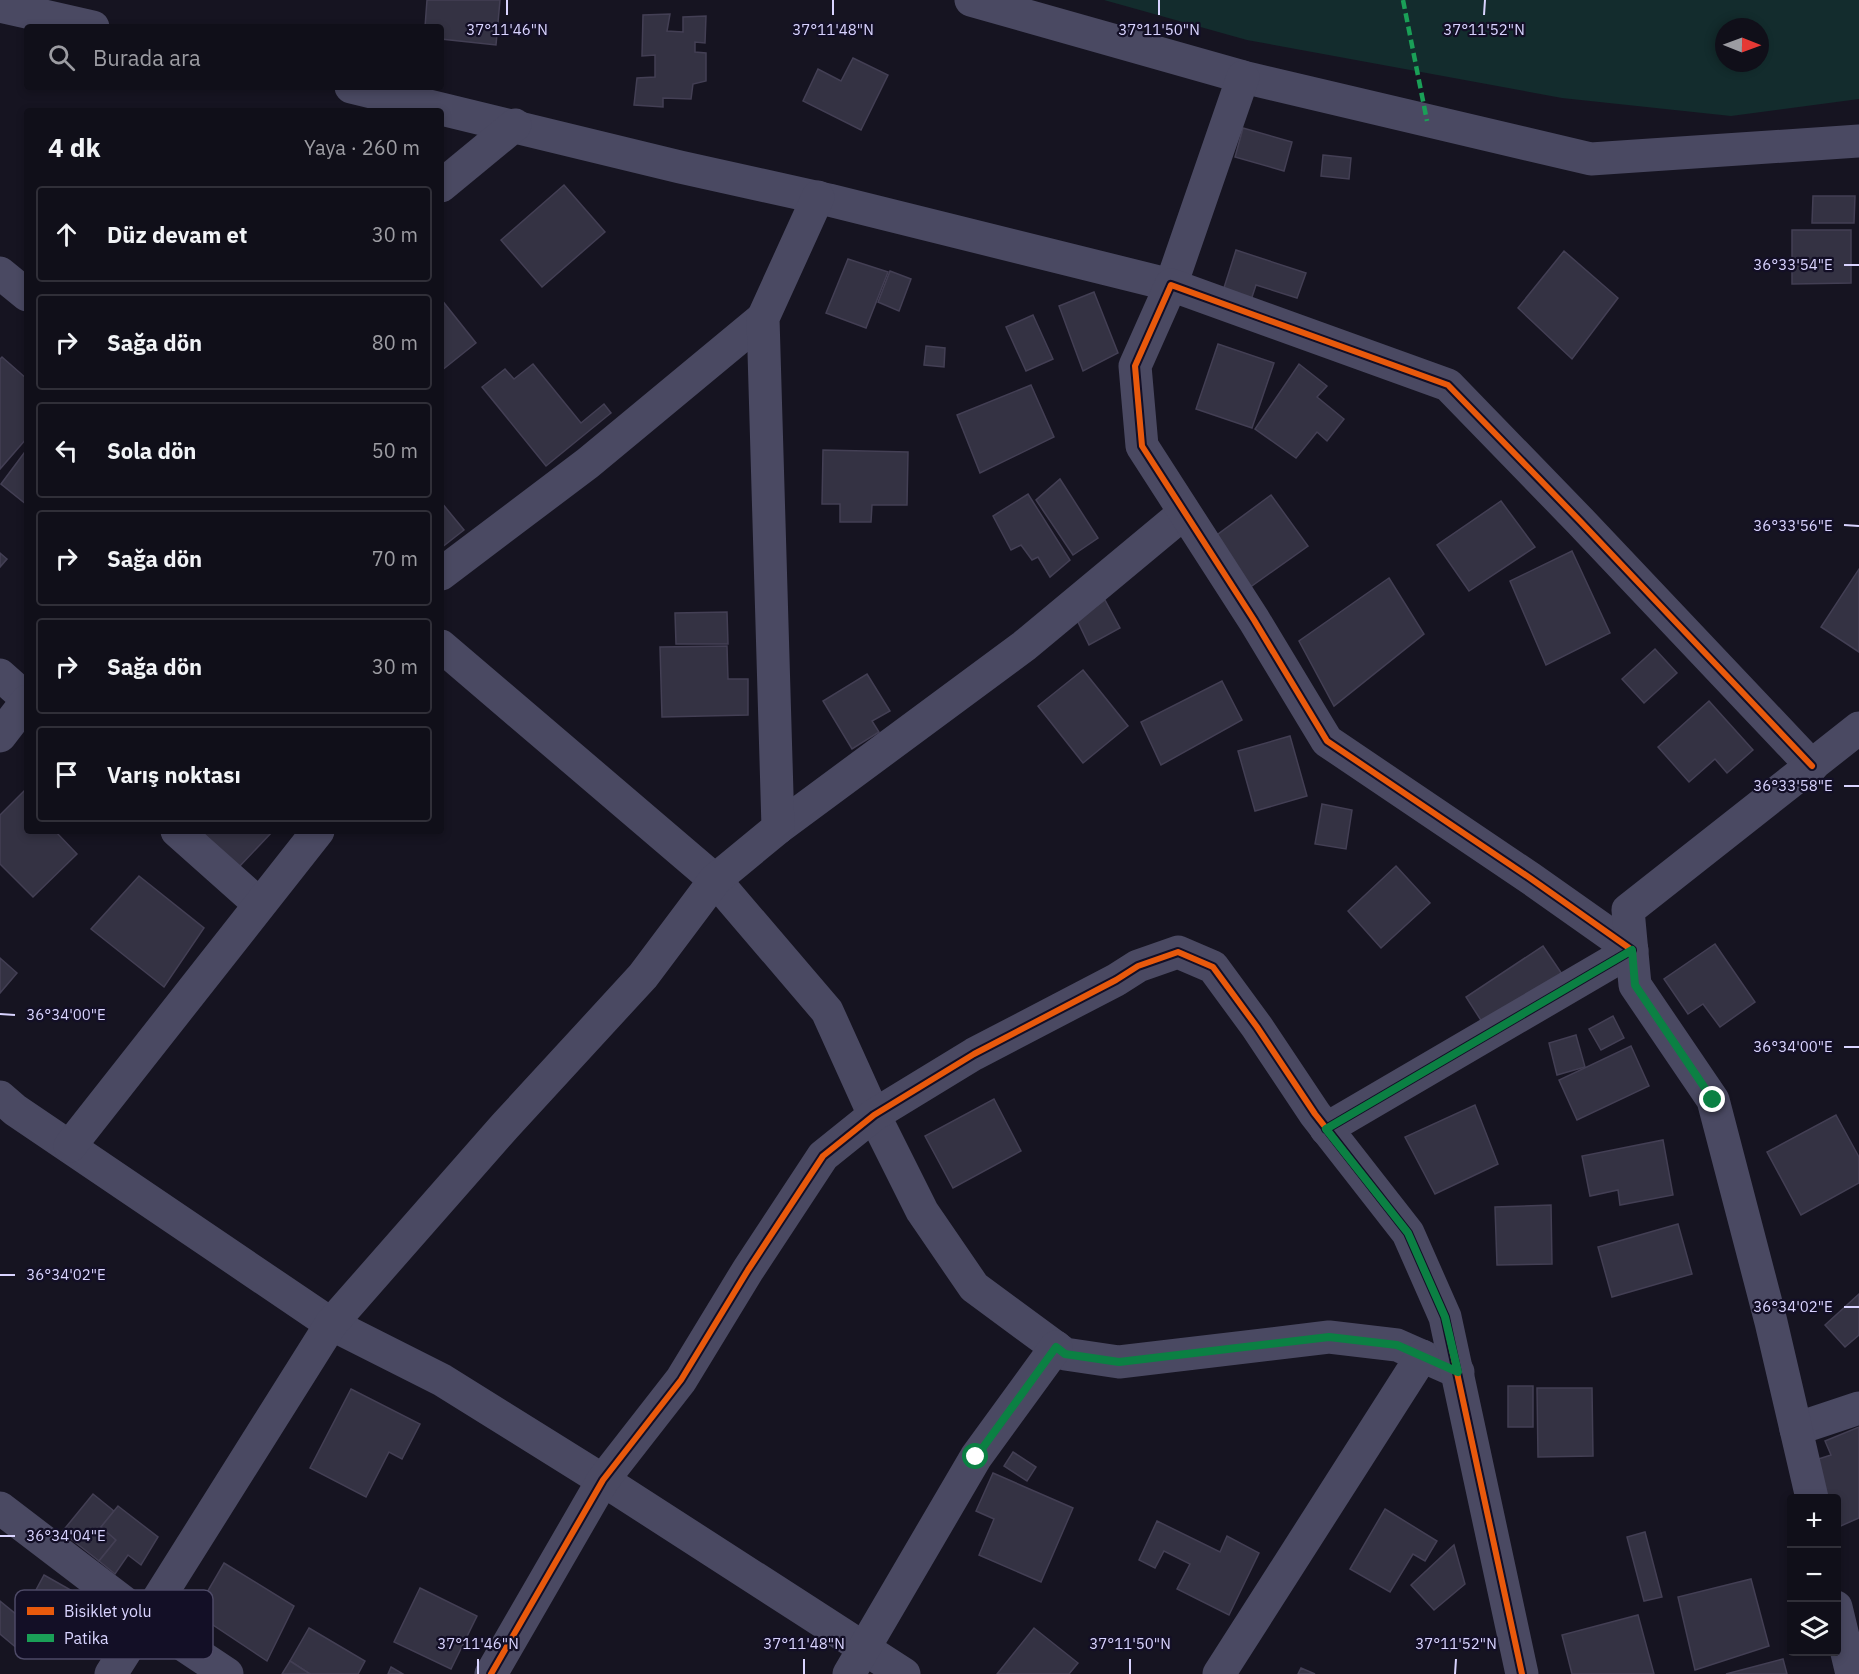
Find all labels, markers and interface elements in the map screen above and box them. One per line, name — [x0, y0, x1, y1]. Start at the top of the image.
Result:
north arrow — [1715, 18, 1769, 72]
text: 37°11'46"N — [466, 20, 548, 39]
text: 37°11'48"N — [792, 20, 874, 39]
text: 37°11'50"N — [1118, 20, 1200, 39]
text: 37°11'52"N — [1443, 20, 1525, 39]
search box — [24, 24, 444, 90]
icon: search — [45, 41, 78, 74]
text: Burada ara — [93, 43, 201, 72]
text: 4 dk — [48, 130, 101, 164]
text: Yaya · 260 m — [304, 134, 420, 161]
icon: ahead — [50, 218, 83, 251]
text: Düz devam et — [107, 220, 247, 249]
text: 30 m — [372, 221, 418, 248]
text: 36°33'54"E — [1753, 255, 1833, 274]
icon: right — [50, 326, 83, 359]
text: Sağa dön — [107, 328, 202, 357]
text: 80 m — [372, 329, 418, 356]
icon: left — [50, 434, 83, 467]
text: Sola dön — [107, 436, 196, 465]
text: 50 m — [372, 437, 418, 464]
text: 36°33'56"E — [1753, 516, 1833, 535]
icon: right — [50, 542, 83, 575]
text: Sağa dön — [107, 544, 202, 573]
text: 70 m — [372, 545, 418, 572]
icon: right — [50, 650, 83, 683]
text: Sağa dön — [107, 652, 202, 681]
text: 30 m — [372, 653, 418, 680]
icon: arrive — [50, 758, 83, 791]
text: Varış noktası — [107, 760, 241, 789]
text: 36°33'58"E — [1753, 776, 1833, 795]
text: 36°34'00"E — [26, 1005, 106, 1024]
text: 36°34'00"E — [1753, 1037, 1833, 1056]
route end — [1699, 1086, 1725, 1112]
text: 36°34'02"E — [26, 1265, 106, 1284]
text: 36°34'02"E — [1753, 1297, 1833, 1316]
route start — [962, 1443, 988, 1469]
map controls — [1787, 1494, 1841, 1656]
button: + — [1787, 1494, 1841, 1548]
text: 36°34'04"E — [26, 1526, 106, 1545]
button: − — [1787, 1548, 1841, 1602]
legend — [15, 1590, 213, 1659]
text: Bisiklet yolu — [64, 1601, 152, 1621]
button: layers — [1787, 1602, 1841, 1656]
text: Patika — [64, 1628, 109, 1648]
text: 37°11'46"N — [437, 1634, 519, 1653]
text: 37°11'48"N — [763, 1634, 845, 1653]
text: 37°11'50"N — [1089, 1634, 1171, 1653]
text: 37°11'52"N — [1415, 1634, 1497, 1653]

